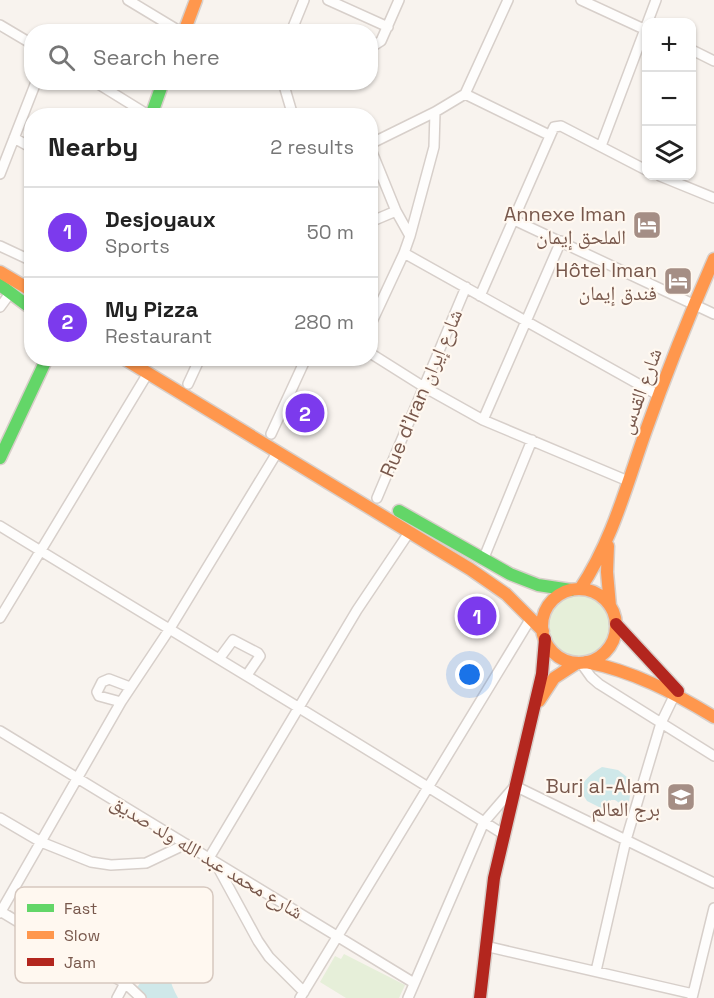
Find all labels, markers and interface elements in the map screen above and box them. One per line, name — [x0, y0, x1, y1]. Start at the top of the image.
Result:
map controls — [642, 18, 696, 180]
button: + — [642, 18, 696, 72]
search box — [24, 24, 378, 90]
icon: search — [45, 41, 78, 74]
text: Search here — [93, 43, 220, 71]
button: − — [642, 72, 696, 126]
button: layers — [642, 126, 696, 180]
text: Nearby — [48, 130, 138, 164]
text: 2 results — [270, 134, 354, 160]
place label: Annexe Iman الملحق إيمان — [504, 201, 626, 251]
text: Desjoyaux — [105, 205, 216, 233]
hotel icon: Annexe Iman الملحق إيمان — [631, 209, 663, 241]
text: 1 — [63, 219, 72, 245]
text: 50 m — [307, 219, 354, 245]
text: Sports — [105, 233, 170, 259]
place label: Hôtel Iman فندق إيمان — [555, 257, 657, 307]
hotel icon: Hôtel Iman فندق إيمان — [662, 265, 694, 297]
text: My Pizza — [105, 295, 198, 323]
street label: Rue d'Iran شارع إيران — [374, 305, 469, 481]
text: 2 — [62, 309, 73, 335]
text: 280 m — [294, 309, 354, 335]
text: Restaurant — [105, 323, 212, 349]
street label: شارع القدس — [612, 344, 668, 438]
pin: 2 — [286, 390, 324, 436]
pin: 1 — [458, 594, 496, 638]
your location — [455, 660, 484, 689]
place label: Burj al-Alam برج العالم — [545, 773, 660, 823]
school or university icon: Burj al-Alam برج العالم — [665, 781, 697, 813]
street label: شارع محمد عبد الله ولد صديق — [106, 789, 308, 925]
legend — [15, 887, 213, 983]
text: Fast — [64, 898, 97, 919]
text: Slow — [64, 925, 100, 946]
text: Jam — [64, 952, 96, 973]

